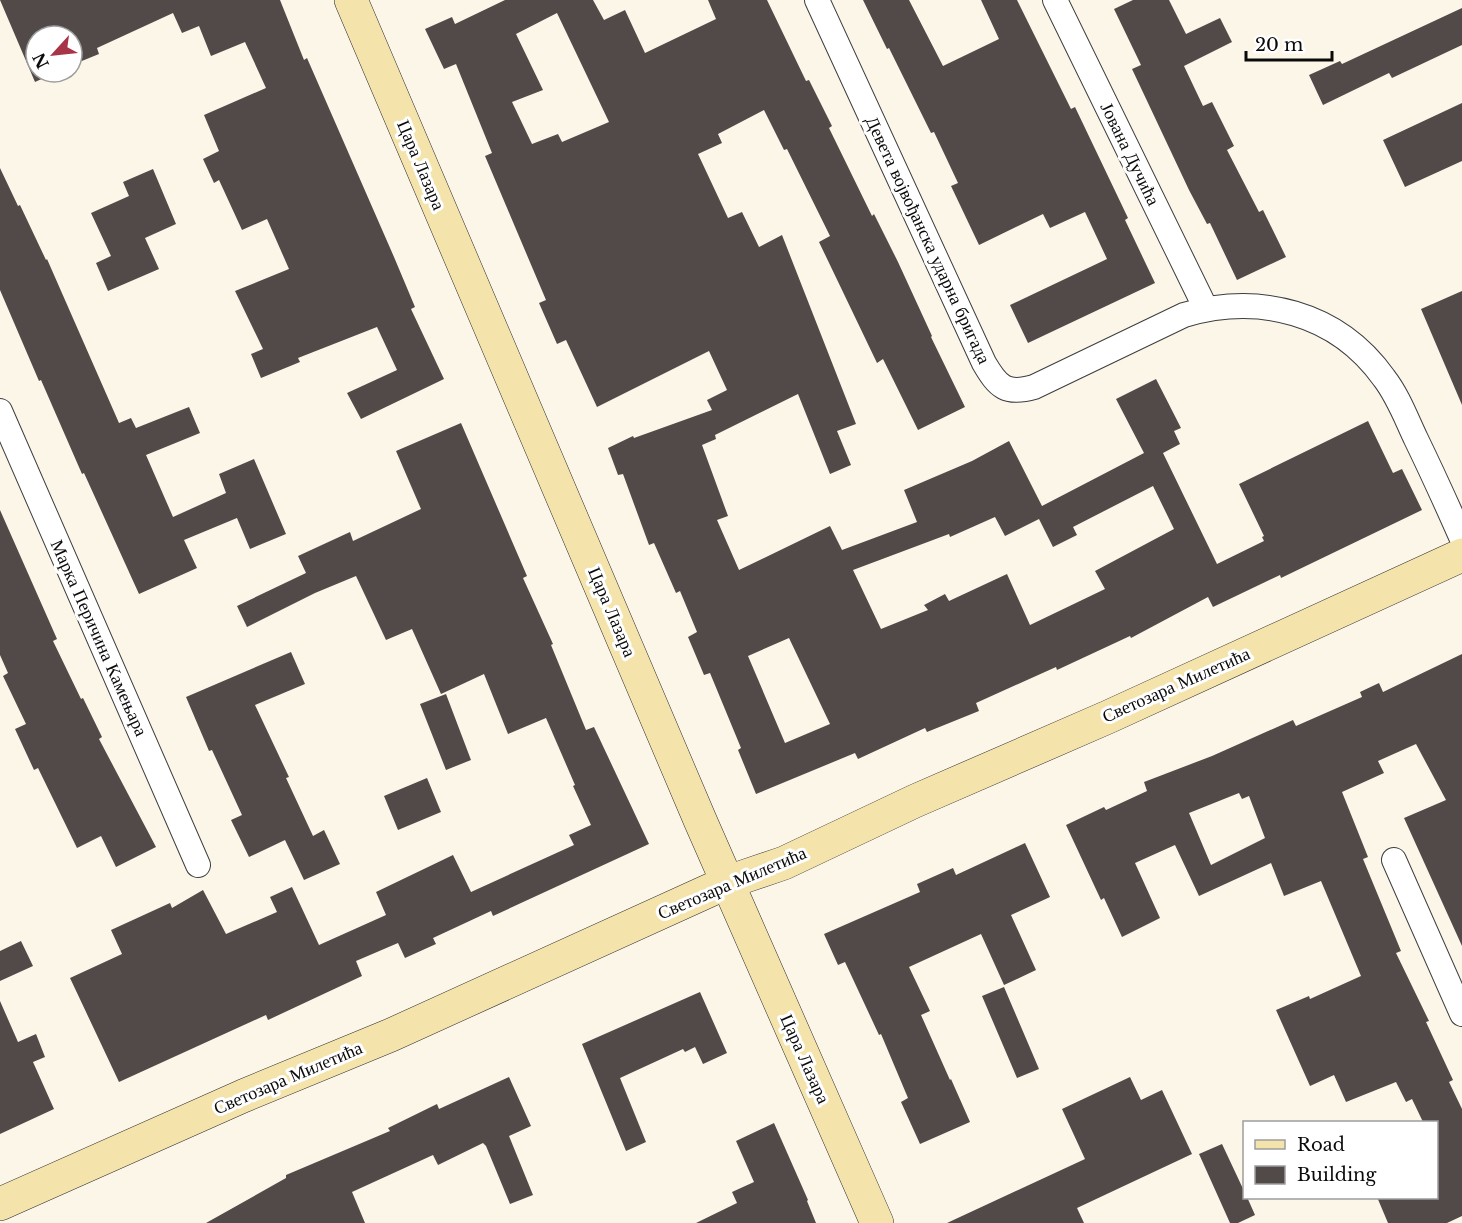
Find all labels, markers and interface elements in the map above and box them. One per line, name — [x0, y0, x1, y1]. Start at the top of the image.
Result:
north arrow — [24, 24, 84, 84]
scale bar — [1246, 24, 1332, 62]
text: 20 m — [1255, 34, 1303, 56]
text: N — [28, 50, 53, 72]
street label: Јована Дучића — [1096, 99, 1164, 209]
street label: Девета војвођанска ударна бригада — [861, 113, 995, 367]
street label: Цара Лазара — [392, 117, 450, 213]
street label: Марка Перичина Камењара — [46, 536, 152, 740]
street label: Цара Лазара — [583, 564, 641, 660]
street label: Светозара Милетића — [1099, 643, 1253, 727]
street label: Светозара Милетића — [654, 842, 810, 924]
street label: Цара Лазара — [776, 1011, 834, 1107]
street label: Светозара Милетића — [210, 1037, 366, 1119]
legend — [1243, 1121, 1438, 1199]
text: Road — [1297, 1134, 1345, 1156]
text: Building — [1297, 1164, 1376, 1186]

